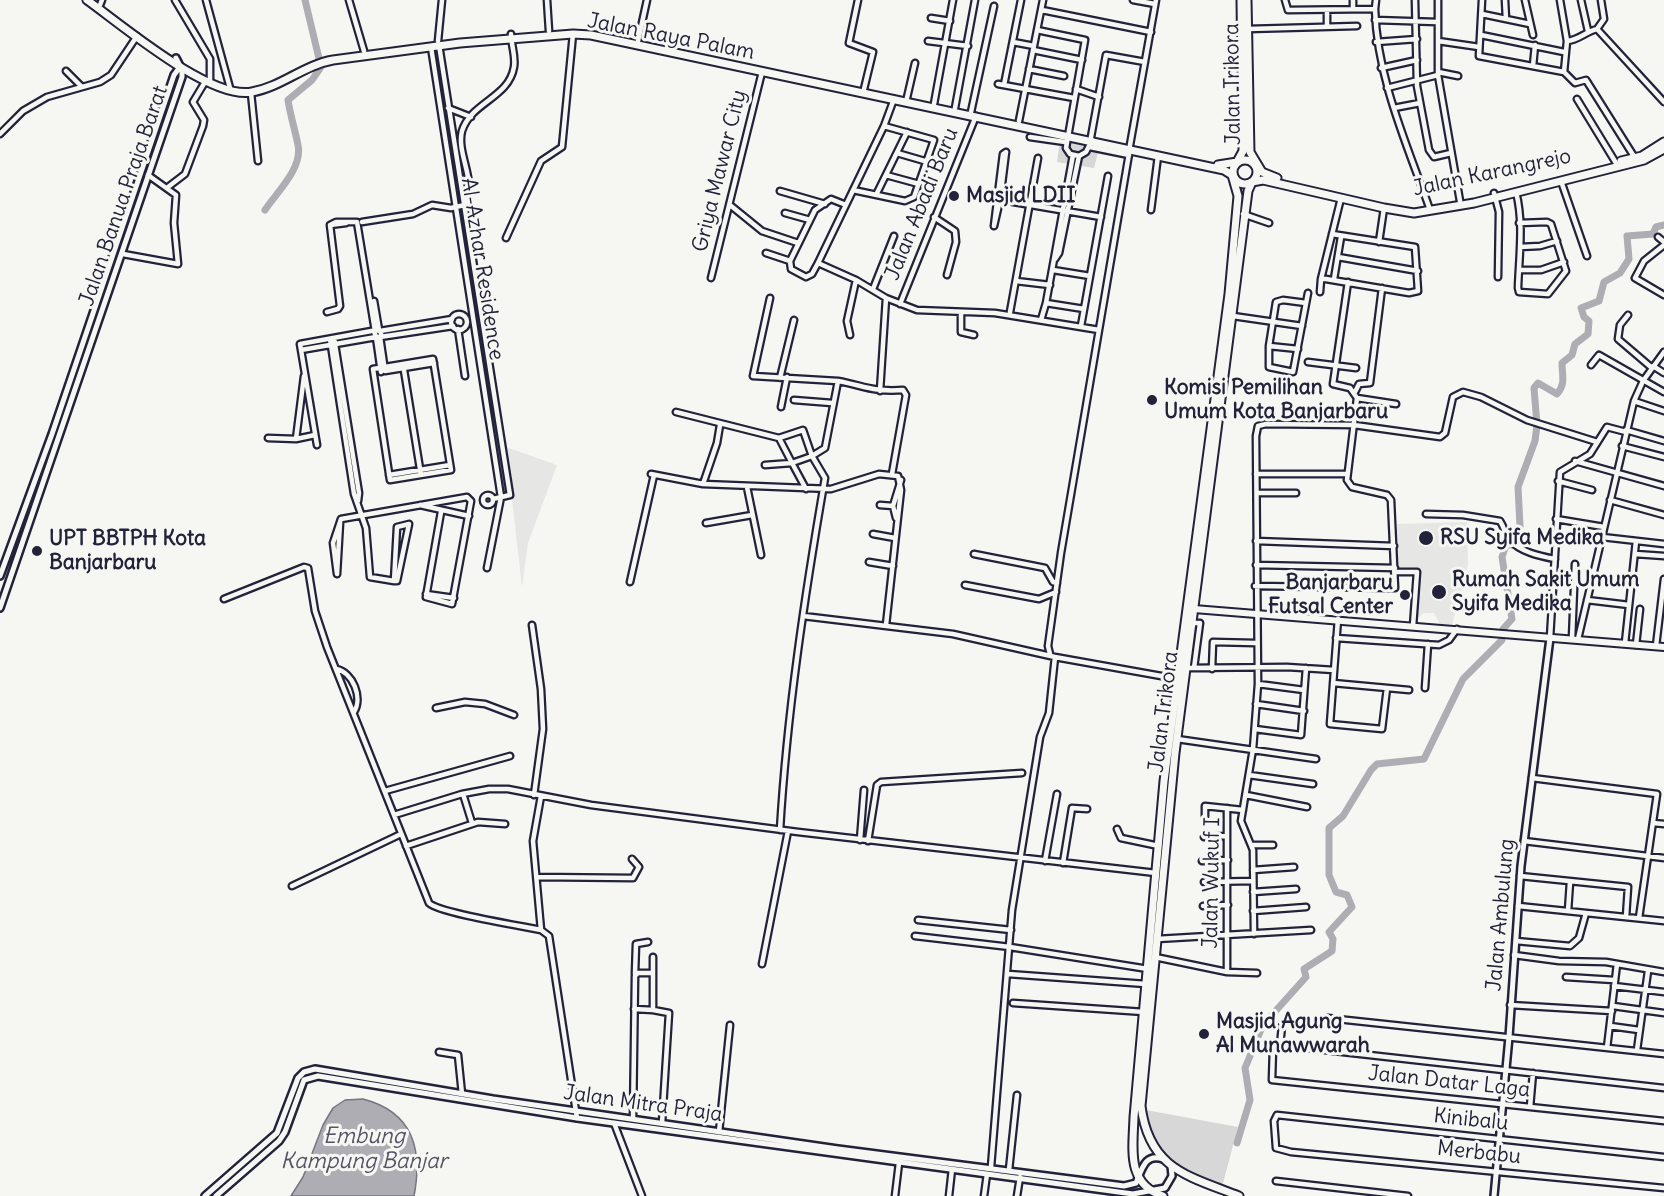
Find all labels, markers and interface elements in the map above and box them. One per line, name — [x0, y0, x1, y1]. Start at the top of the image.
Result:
street label: Jalan Raya Palam — [585, 8, 757, 66]
street label: Jalan Trikora — [1219, 23, 1247, 145]
street label: Jalan Banua Praja Barat — [74, 83, 174, 309]
street label: Griya Mawar City — [688, 88, 752, 254]
street label: Jalan Abadi Baru — [880, 124, 964, 284]
street label: Jalan Karangrejo — [1411, 144, 1573, 202]
street label: Al-Azhar Residence — [455, 176, 509, 362]
place label: Masjid LDII — [966, 183, 1075, 209]
marker: Masjid LDII — [947, 189, 961, 203]
place label: Komisi Pemilihan Umum Kota Banjarbaru — [1164, 375, 1388, 425]
marker: Komisi Pemilihan Umum Kota Banjarbaru — [1145, 393, 1159, 407]
place label: RSU Syifa Medika — [1440, 525, 1604, 551]
place label: UPT BBTPH Kota Banjarbaru — [49, 526, 206, 576]
marker: RSU Syifa Medika — [1417, 529, 1435, 547]
marker: UPT BBTPH Kota Banjarbaru — [30, 544, 44, 558]
place label: Rumah Sakit Umum Syifa Medika — [1452, 567, 1639, 617]
place label: Banjarbaru Futsal Center — [1268, 570, 1393, 620]
marker: Rumah Sakit Umum Syifa Medika — [1430, 583, 1448, 601]
marker: Banjarbaru Futsal Center — [1398, 588, 1412, 602]
street label: Jalan Trikora — [1144, 650, 1184, 774]
street label: Jalan Wukuf I — [1198, 817, 1226, 949]
street label: Jalan Ambulung — [1482, 838, 1520, 992]
place label: Masjid Agung Al Munawwarah — [1216, 1009, 1370, 1059]
marker: Masjid Agung Al Munawwarah — [1197, 1027, 1211, 1041]
street label: Jalan Datar Laga — [1367, 1061, 1531, 1103]
street label: Jalan Mitra Praja — [562, 1080, 724, 1128]
street label: Kinibalu — [1432, 1104, 1510, 1136]
water label: Embung Kampung Banjar — [280, 1124, 448, 1176]
street label: Merbabu — [1436, 1136, 1522, 1170]

